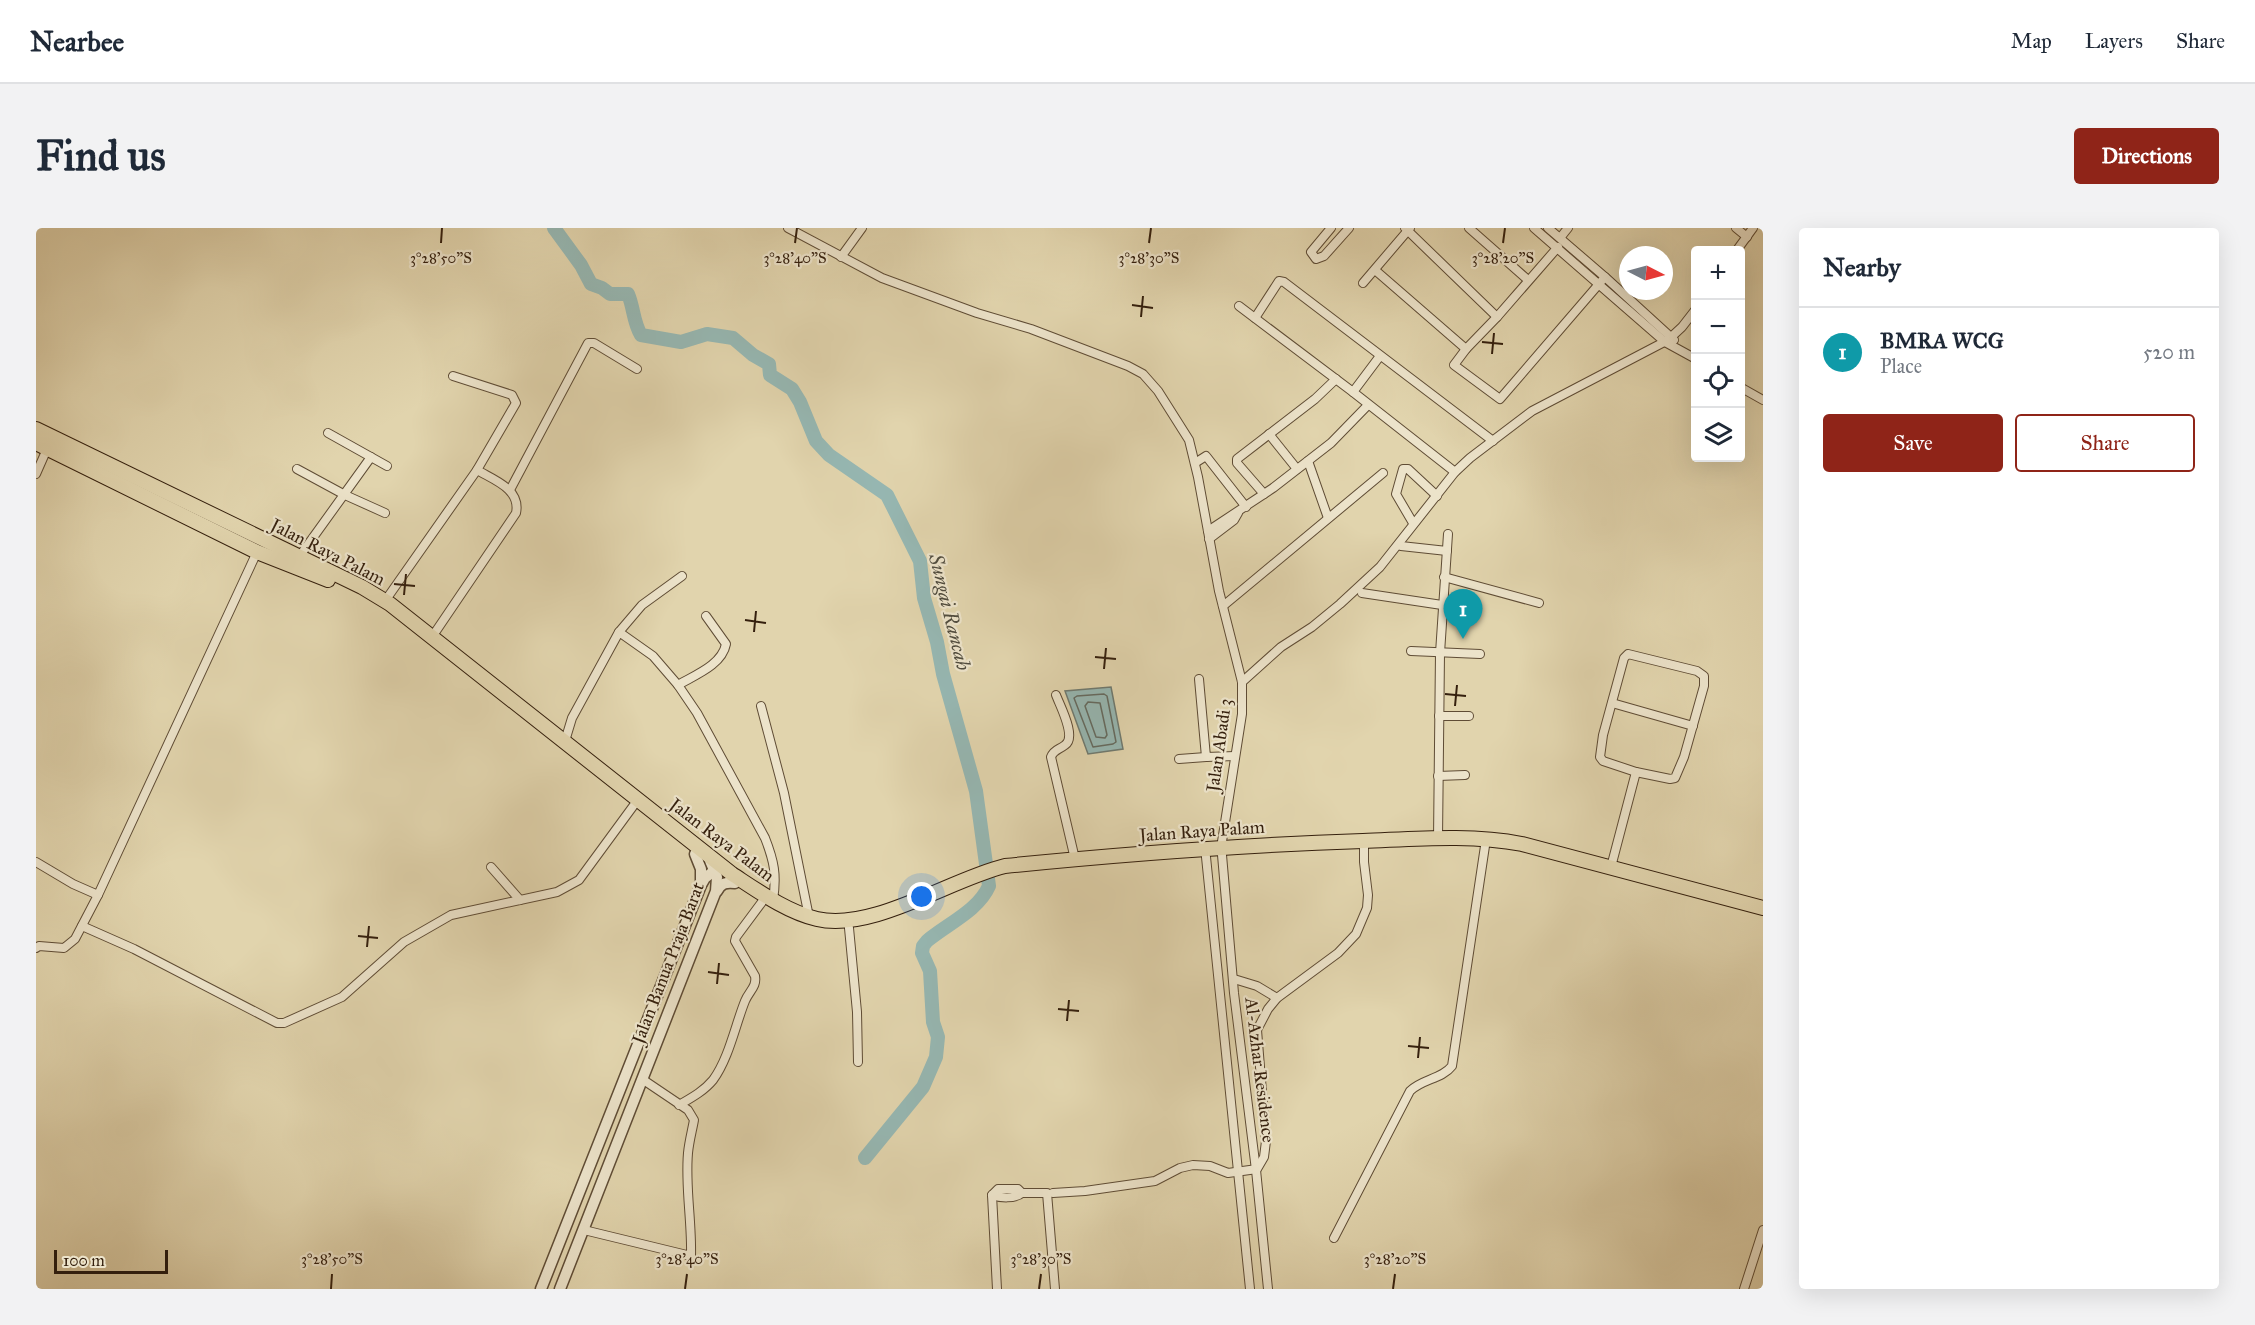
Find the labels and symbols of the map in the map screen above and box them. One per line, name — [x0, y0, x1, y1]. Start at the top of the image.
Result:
north arrow — [1619, 246, 1673, 300]
text: 3°28'50"S — [410, 249, 472, 267]
text: 3°28'40"S — [763, 249, 827, 267]
text: 3°28'30"S — [1119, 249, 1179, 267]
text: 3°28'20"S — [1472, 249, 1534, 267]
street label: Jalan Raya Palam — [265, 513, 389, 591]
water label: Sungai Rancah — [924, 550, 976, 673]
pin: 1 — [1444, 590, 1482, 639]
street label: Jalan Abadi 3 — [1201, 697, 1237, 795]
street label: Jalan Raya Palam — [663, 792, 779, 887]
street label: Jalan Raya Palam — [1137, 816, 1265, 847]
street label: Jalan Banua Praja Barat — [626, 878, 710, 1049]
your location — [907, 882, 936, 911]
street label: Al-Azhar Residence — [1240, 995, 1280, 1144]
scale bar — [54, 1247, 168, 1274]
text: 3°28'50"S — [301, 1250, 363, 1268]
text: 3°28'40"S — [655, 1250, 719, 1268]
text: 3°28'30"S — [1011, 1250, 1071, 1268]
text: 3°28'20"S — [1364, 1250, 1426, 1268]

